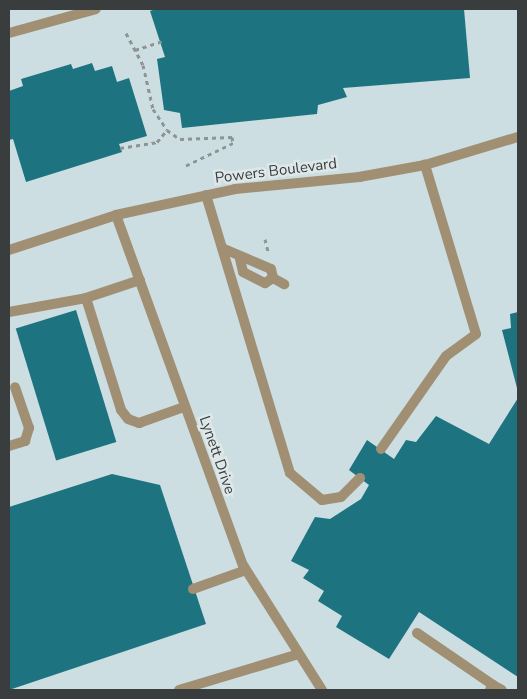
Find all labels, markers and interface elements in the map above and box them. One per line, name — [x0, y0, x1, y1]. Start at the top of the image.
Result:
street label: Powers Boulevard — [214, 155, 338, 187]
street label: Lynett Drive — [195, 414, 239, 496]

